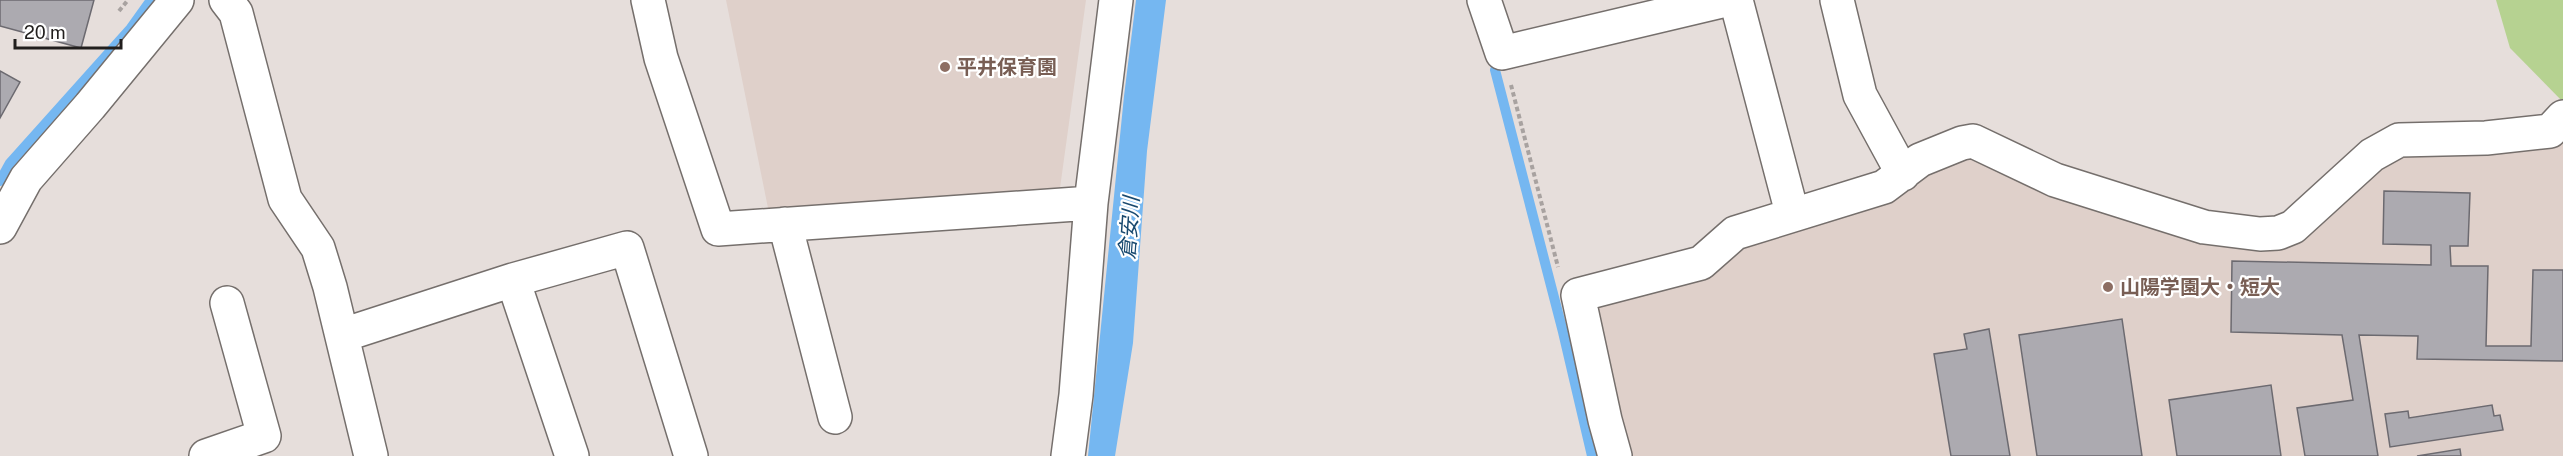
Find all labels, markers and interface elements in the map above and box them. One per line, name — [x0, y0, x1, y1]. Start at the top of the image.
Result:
scale bar — [15, 12, 122, 50]
text: 20 m — [24, 22, 66, 43]
place label: 平井保育園 — [957, 55, 1057, 79]
marker: 平井保育園 — [938, 60, 952, 74]
water label: 倉安川 — [1114, 194, 1144, 260]
place label: 山陽学園大・短大 — [2120, 275, 2280, 299]
marker: 山陽学園大・短大 — [2101, 280, 2115, 294]

